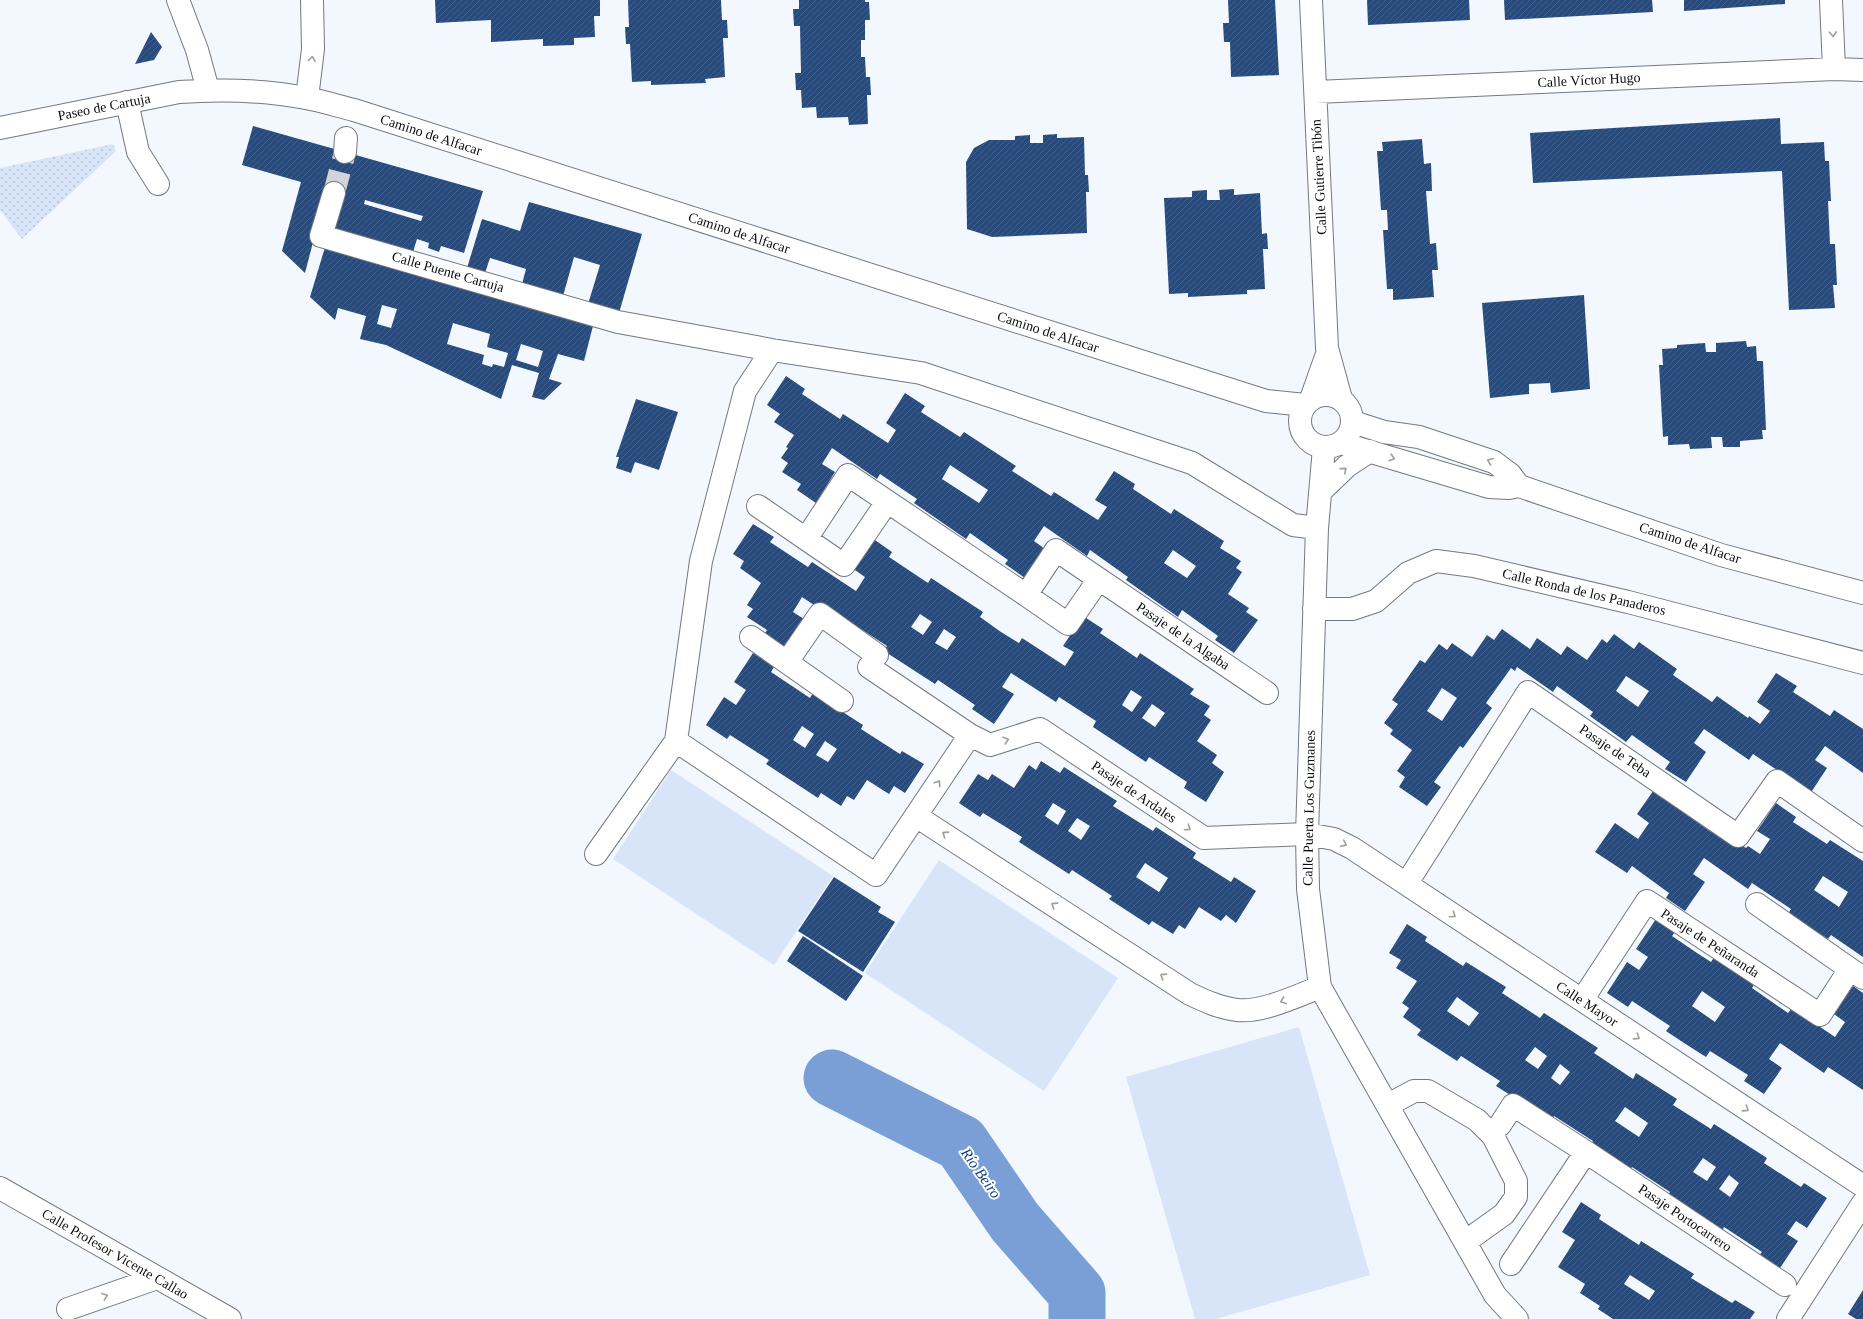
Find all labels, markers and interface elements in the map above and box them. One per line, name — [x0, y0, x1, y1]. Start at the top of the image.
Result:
one-way arrow — [1828, 31, 1837, 37]
one-way arrow — [307, 56, 316, 62]
street label: Calle Víctor Hugo — [1537, 70, 1641, 90]
street label: Paseo de Cartuja — [56, 91, 152, 123]
street label: Camino de Alfacar — [378, 112, 484, 159]
street label: Calle Gutierre Tibón — [1308, 119, 1330, 235]
street label: Camino de Alfacar — [686, 210, 792, 257]
street label: Calle Puente Cartuja — [390, 249, 507, 295]
street label: Camino de Alfacar — [995, 309, 1101, 356]
one-way arrow — [1388, 453, 1395, 462]
one-way arrow — [1486, 458, 1493, 466]
one-way arrow — [1339, 467, 1347, 474]
street label: Camino de Alfacar — [1637, 520, 1743, 567]
street label: Calle Ronda de los Panaderos — [1501, 566, 1667, 618]
street label: Pasaje de la Algaba — [1134, 599, 1233, 673]
street label: Pasaje de Teba — [1577, 722, 1654, 781]
street label: Calle Puerta Los Guzmanes — [1300, 730, 1318, 886]
one-way arrow — [1002, 736, 1009, 745]
street label: Pasaje de Ardales — [1089, 758, 1179, 826]
one-way arrow — [933, 781, 940, 788]
one-way arrow — [1184, 823, 1191, 830]
one-way arrow — [942, 832, 949, 839]
one-way arrow — [1340, 839, 1348, 847]
one-way arrow — [1051, 903, 1058, 910]
street label: Pasaje de Peñaranda — [1658, 906, 1763, 981]
one-way arrow — [1449, 911, 1456, 918]
one-way arrow — [1160, 973, 1167, 981]
street label: Calle Mayor — [1553, 979, 1621, 1030]
one-way arrow — [1280, 996, 1287, 1004]
one-way arrow — [1633, 1033, 1640, 1040]
one-way arrow — [1742, 1104, 1749, 1112]
water label: Río Beiro — [957, 1144, 1004, 1201]
street label: Pasaje Portocarrero — [1636, 1181, 1734, 1255]
street label: Calle Profesor Vicente Callao — [39, 1206, 191, 1302]
one-way arrow — [101, 1292, 108, 1300]

